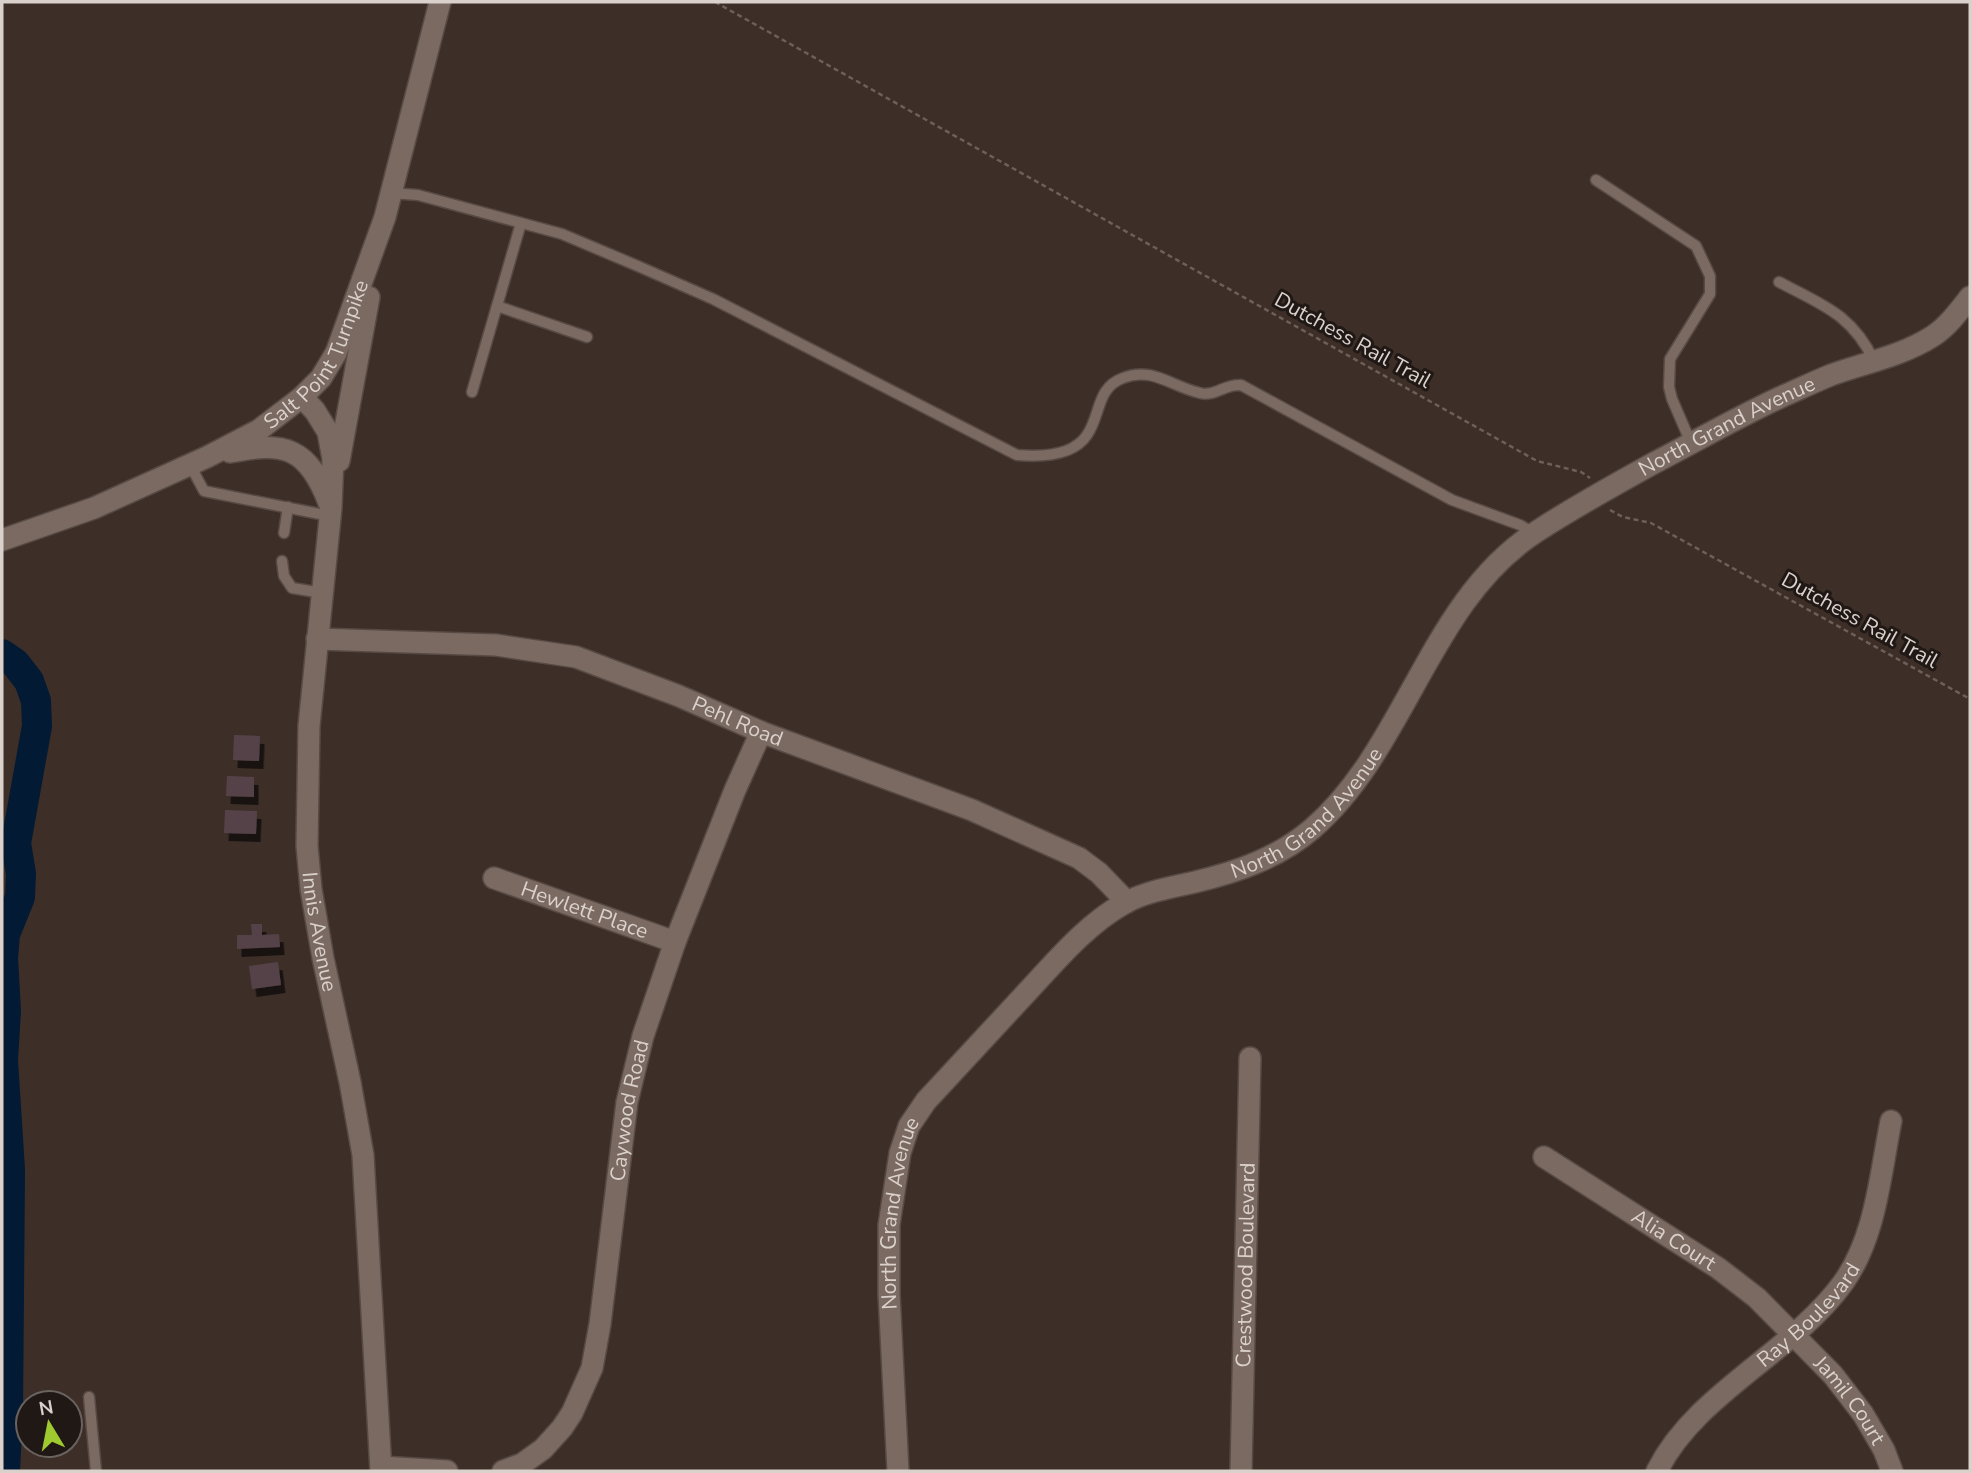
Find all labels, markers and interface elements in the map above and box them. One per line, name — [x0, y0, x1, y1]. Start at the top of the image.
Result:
street label: Salt Point Turnpike — [258, 276, 375, 436]
street label: Dutchess Rail Trail — [1270, 285, 1437, 395]
street label: North Grand Avenue — [1633, 370, 1820, 483]
street label: Dutchess Rail Trail — [1777, 565, 1944, 675]
street label: Pehl Road — [688, 689, 787, 753]
street label: North Grand Avenue — [1227, 742, 1389, 885]
street label: Innis Avenue — [295, 871, 344, 994]
street label: Hewlett Place — [517, 875, 652, 945]
street label: Caywood Road — [603, 1037, 656, 1183]
street label: North Grand Avenue — [875, 1111, 926, 1310]
street label: Crestwood Boulevard — [1229, 1162, 1262, 1368]
street label: Alia Court — [1626, 1202, 1722, 1278]
street label: Ray Boulevard — [1751, 1258, 1867, 1374]
street label: Jamil Court — [1807, 1349, 1892, 1450]
north arrow — [14, 1389, 84, 1459]
text: N — [37, 1394, 55, 1422]

